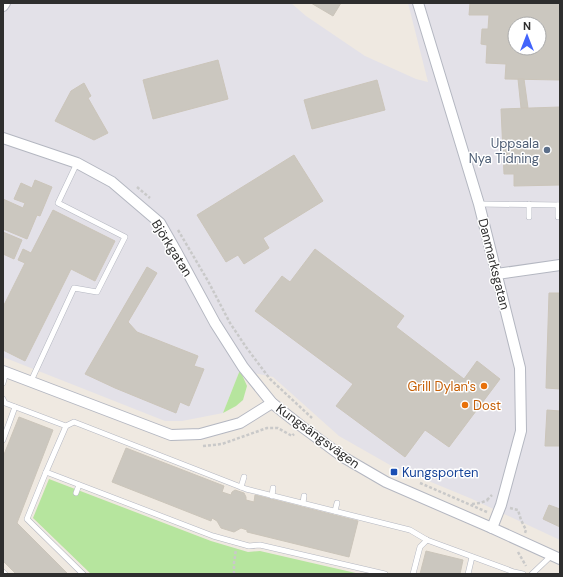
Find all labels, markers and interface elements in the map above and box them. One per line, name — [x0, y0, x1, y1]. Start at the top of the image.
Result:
north arrow — [507, 16, 547, 56]
text: N — [523, 19, 531, 33]
place label: Uppsala Nya Tidning — [469, 135, 539, 167]
marker: Uppsala Nya Tidning — [542, 145, 552, 155]
street label: Björkgatan — [148, 216, 196, 280]
street label: Danmarksgatan — [474, 217, 514, 311]
place label: Grill Dylan's — [407, 378, 476, 395]
marker: Grill Dylan's — [479, 381, 489, 391]
place label: Dost — [473, 397, 501, 414]
street label: Kungsängsvägen — [273, 400, 363, 472]
marker: Dost — [460, 400, 470, 410]
place label: Kungsporten — [402, 464, 478, 481]
marker: Kungsporten — [389, 467, 399, 477]

